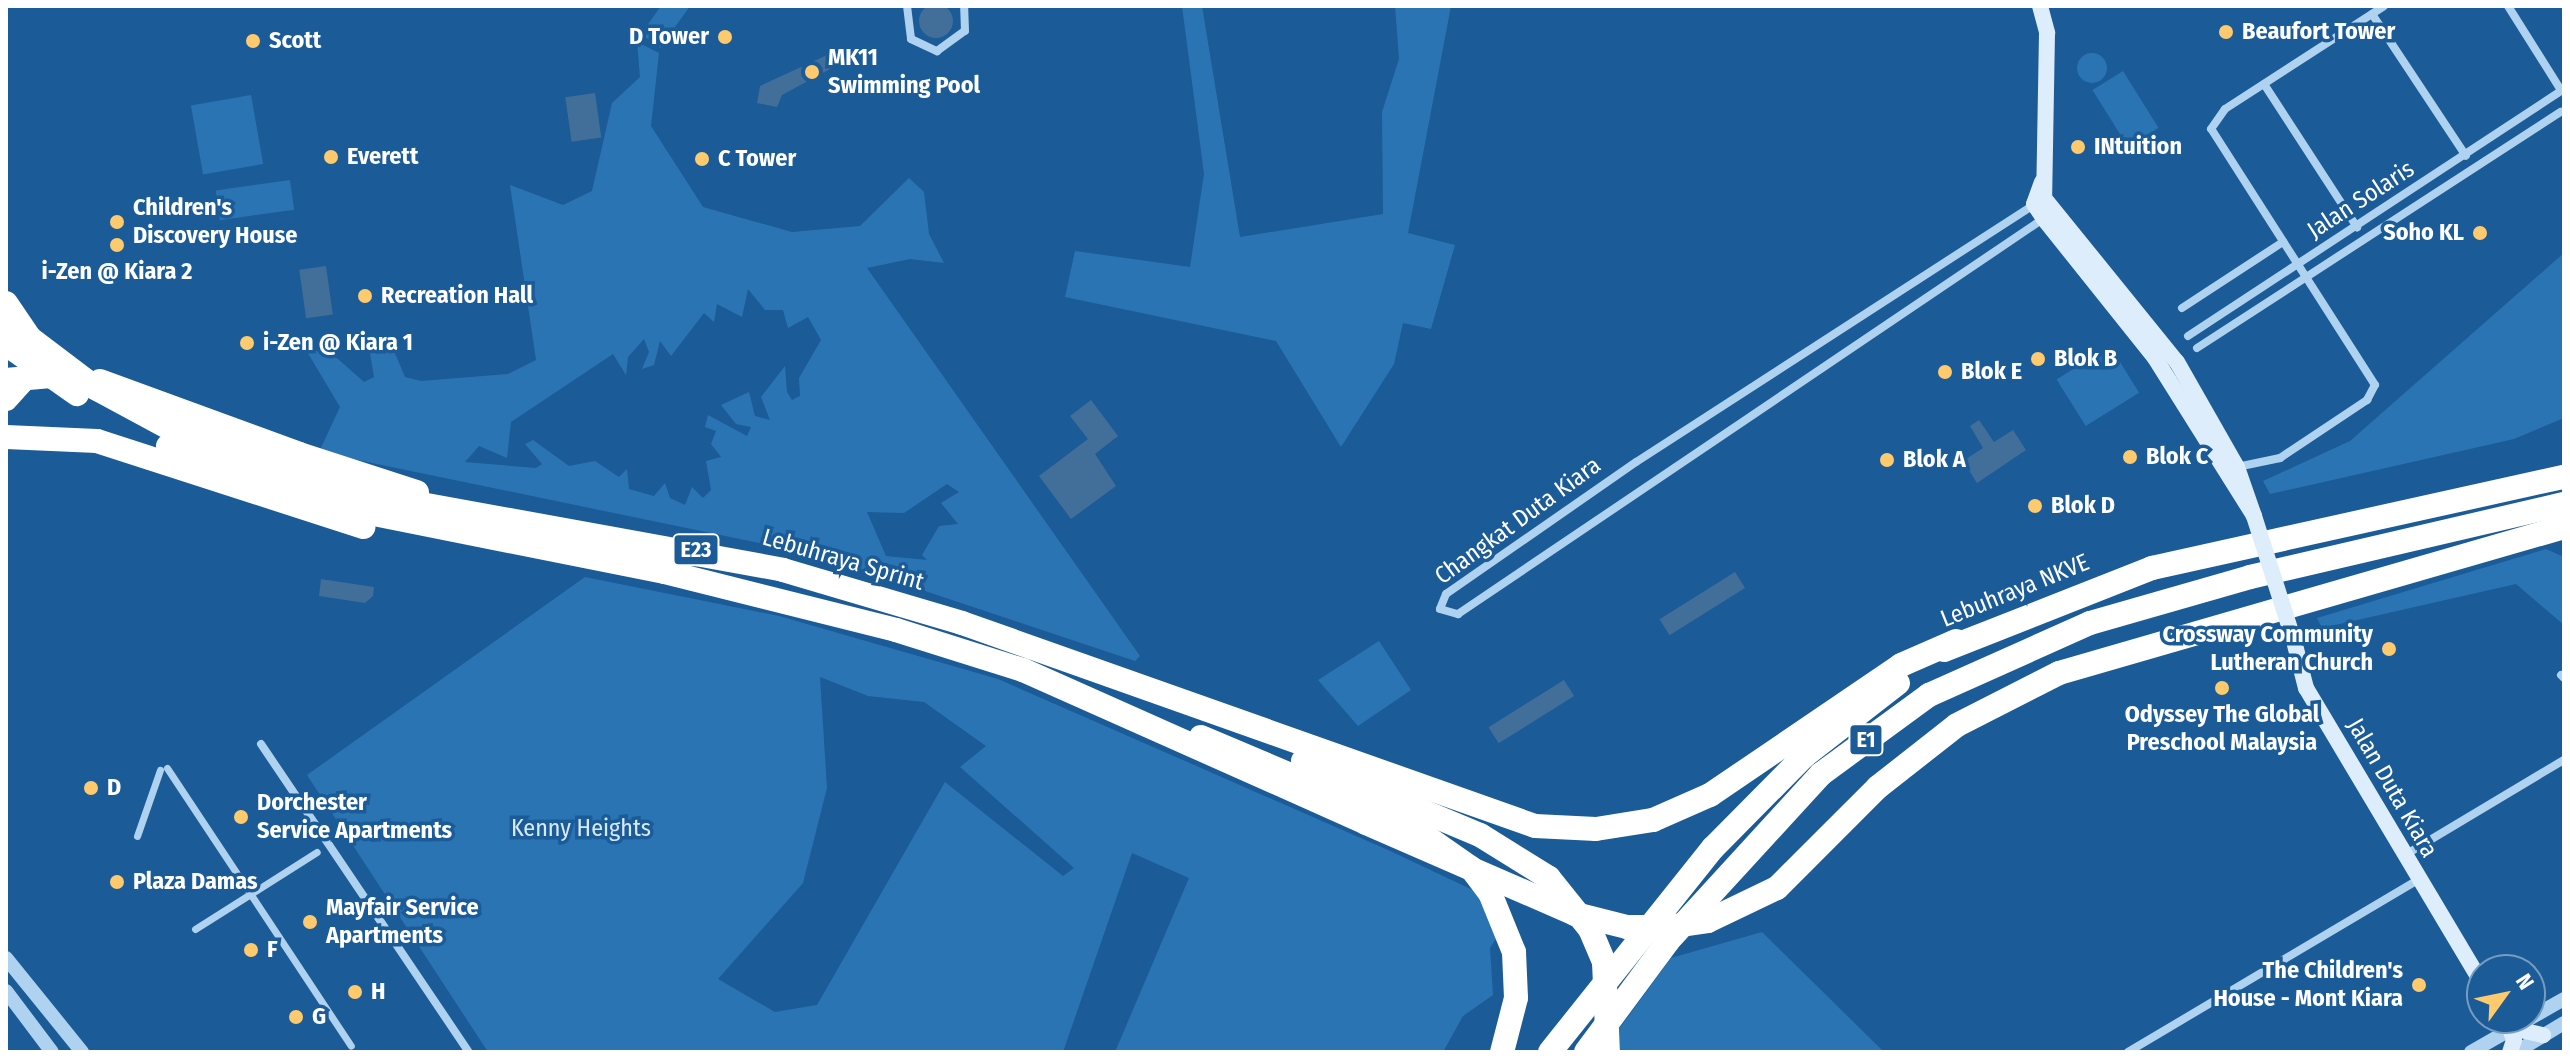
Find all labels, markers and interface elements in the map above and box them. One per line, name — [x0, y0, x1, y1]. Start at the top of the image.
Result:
place label: Beaufort Tower — [2242, 18, 2395, 46]
place label: D Tower — [629, 23, 709, 51]
marker: Beaufort Tower — [2217, 23, 2235, 41]
place label: Scott — [269, 27, 321, 55]
marker: D Tower — [716, 28, 734, 46]
marker: Scott — [244, 32, 262, 50]
place label: MK11 Swimming Pool — [828, 44, 980, 100]
marker: MK11 Swimming Pool — [803, 63, 821, 81]
place label: INtuition — [2094, 133, 2182, 161]
marker: INtuition — [2069, 138, 2087, 156]
place label: Everett — [347, 143, 418, 171]
place label: C Tower — [718, 145, 796, 173]
marker: Everett — [322, 148, 340, 166]
marker: C Tower — [693, 150, 711, 168]
street label: Jalan Solaris — [2302, 155, 2420, 245]
place label: Children's Discovery House — [133, 194, 297, 250]
marker: Children's Discovery House — [108, 213, 126, 231]
place label: Soho KL — [2383, 219, 2464, 247]
marker: Soho KL — [2471, 224, 2489, 242]
marker: i-Zen @ Kiara 2 — [108, 236, 126, 254]
place label: i-Zen @ Kiara 2 — [42, 258, 192, 286]
place label: Recreation Hall — [381, 282, 533, 310]
marker: Recreation Hall — [356, 287, 374, 305]
place label: i-Zen @ Kiara 1 — [263, 329, 413, 357]
marker: i-Zen @ Kiara 1 — [238, 334, 256, 352]
place label: Blok B — [2054, 345, 2117, 373]
marker: Blok B — [2029, 350, 2047, 368]
place label: Blok E — [1961, 358, 2022, 386]
marker: Blok E — [1936, 363, 1954, 381]
place label: Blok C — [2146, 443, 2208, 471]
place label: Blok A — [1903, 446, 1966, 474]
marker: Blok C — [2121, 448, 2139, 466]
street label: Changkat Duta Kiara — [1430, 451, 1606, 591]
marker: Blok A — [1878, 451, 1896, 469]
place label: Blok D — [2051, 492, 2115, 520]
marker: Blok D — [2026, 497, 2044, 515]
street label: Lebuhraya Sprint — [759, 523, 927, 597]
road number: E23 — [672, 532, 720, 568]
street label: Lebuhraya NKVE — [1937, 548, 2093, 634]
place label: Crossway Community Lutheran Church — [2162, 621, 2373, 677]
marker: Crossway Community Lutheran Church — [2380, 640, 2398, 658]
marker: Odyssey The Global Preschool Malaysia — [2213, 679, 2231, 697]
place label: Odyssey The Global Preschool Malaysia — [2125, 701, 2319, 757]
street label: Jalan Duta Kiara — [2341, 713, 2443, 863]
road number: E1 — [1848, 722, 1884, 758]
place label: D — [107, 774, 121, 802]
marker: D — [82, 779, 100, 797]
place label: Dorchester Service Apartments — [257, 789, 452, 845]
marker: Dorchester Service Apartments — [232, 808, 250, 826]
park label: Kenny Heights — [511, 815, 651, 843]
place label: Plaza Damas — [133, 868, 257, 896]
marker: Plaza Damas — [108, 873, 126, 891]
place label: Mayfair Service Apartments — [326, 894, 479, 950]
marker: Mayfair Service Apartments — [301, 913, 319, 931]
place label: F — [267, 936, 278, 964]
marker: F — [242, 941, 260, 959]
north arrow — [2466, 954, 2546, 1034]
place label: The Children's House - Mont Kiara — [2213, 957, 2403, 1013]
text: N — [2510, 969, 2540, 995]
marker: The Children's House - Mont Kiara — [2410, 976, 2428, 994]
place label: H — [371, 978, 385, 1006]
marker: H — [346, 983, 364, 1001]
place label: G — [312, 1003, 326, 1031]
marker: G — [287, 1008, 305, 1026]

